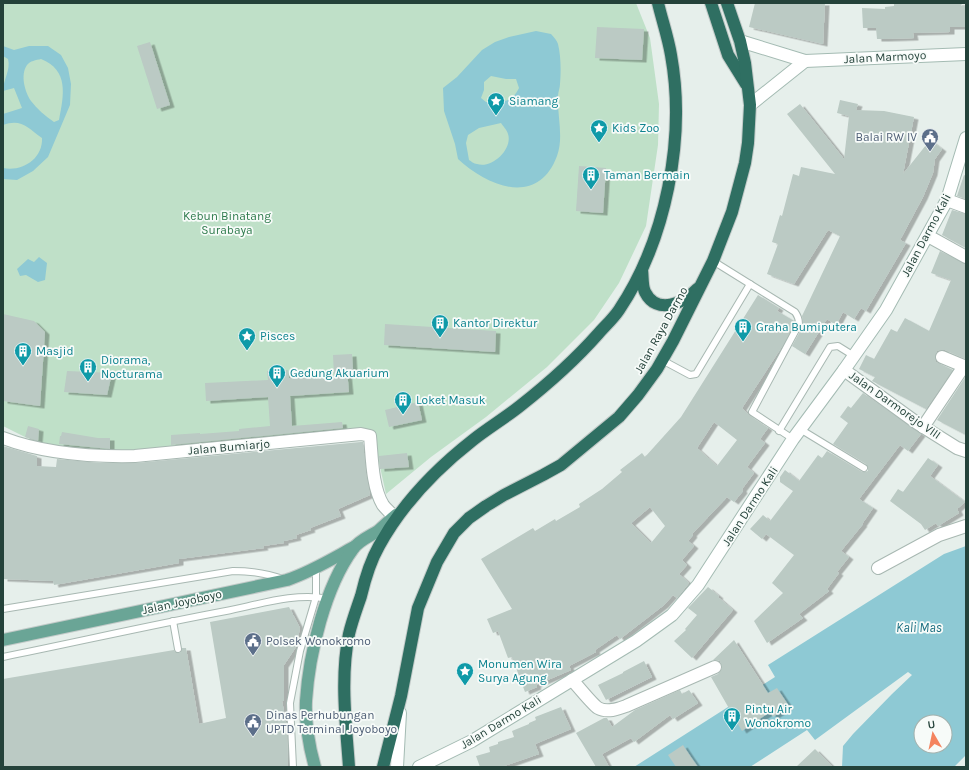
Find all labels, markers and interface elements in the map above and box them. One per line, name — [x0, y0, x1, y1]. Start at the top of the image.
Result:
street label: Jalan Marmoyo — [843, 48, 927, 66]
place icon: Siamang — [486, 91, 506, 116]
place label: Siamang — [509, 94, 559, 108]
place icon: Kids Zoo — [589, 118, 609, 143]
place label: Kids Zoo — [612, 121, 659, 135]
public building icon: Balai RW IV — [920, 127, 940, 152]
place label: Balai RW IV — [856, 130, 917, 144]
building icon: Taman Bermain — [581, 165, 601, 190]
place label: Taman Bermain — [604, 168, 690, 182]
street label: Jalan Darmo Kali — [898, 191, 954, 279]
park label: Kebun Binatang Surabaya — [183, 209, 271, 237]
street label: Jalan Raya Darmo — [631, 284, 691, 376]
building icon: Kantor Direktur — [430, 313, 450, 338]
place label: Kantor Direktur — [453, 316, 538, 330]
building icon: Graha Bumiputera — [733, 317, 753, 342]
place label: Graha Bumiputera — [756, 320, 857, 334]
place icon: Pisces — [237, 326, 257, 351]
place label: Pisces — [260, 329, 295, 343]
building icon: Masjid — [13, 341, 33, 366]
place label: Masjid — [36, 344, 74, 358]
place label: Diorama, Nocturama — [101, 353, 163, 381]
building icon: Diorama, Nocturama — [78, 357, 98, 382]
building icon: Gedung Akuarium — [267, 363, 287, 388]
place label: Gedung Akuarium — [290, 366, 389, 380]
street label: Jalan Darmorejo VIII — [846, 368, 944, 442]
building icon: Loket Masuk — [393, 390, 413, 415]
place label: Loket Masuk — [416, 393, 486, 407]
street label: Jalan Bumiarjo — [187, 436, 271, 458]
street label: Jalan Darmo Kali — [719, 464, 781, 548]
street label: Jalan Joyoboyo — [141, 587, 223, 617]
water label: Kali Mas — [896, 620, 942, 635]
public building icon: Polsek Wonokromo — [243, 631, 263, 656]
place label: Polsek Wonokromo — [266, 634, 371, 648]
place label: Monumen Wira Surya Agung — [478, 657, 562, 685]
place icon: Monumen Wira Surya Agung — [455, 661, 475, 686]
street label: Jalan Darmo Kali — [458, 692, 544, 752]
place label: Pintu Air Wonokromo — [745, 702, 811, 730]
building icon: Pintu Air Wonokromo — [722, 706, 742, 731]
place label: Dinas Perhubungan UPTD Terminal Joyoboyo — [266, 708, 397, 736]
public building icon: Dinas Perhubungan UPTD Terminal Joyoboyo — [243, 712, 263, 737]
north arrow — [913, 714, 953, 754]
text: U — [927, 718, 936, 732]

